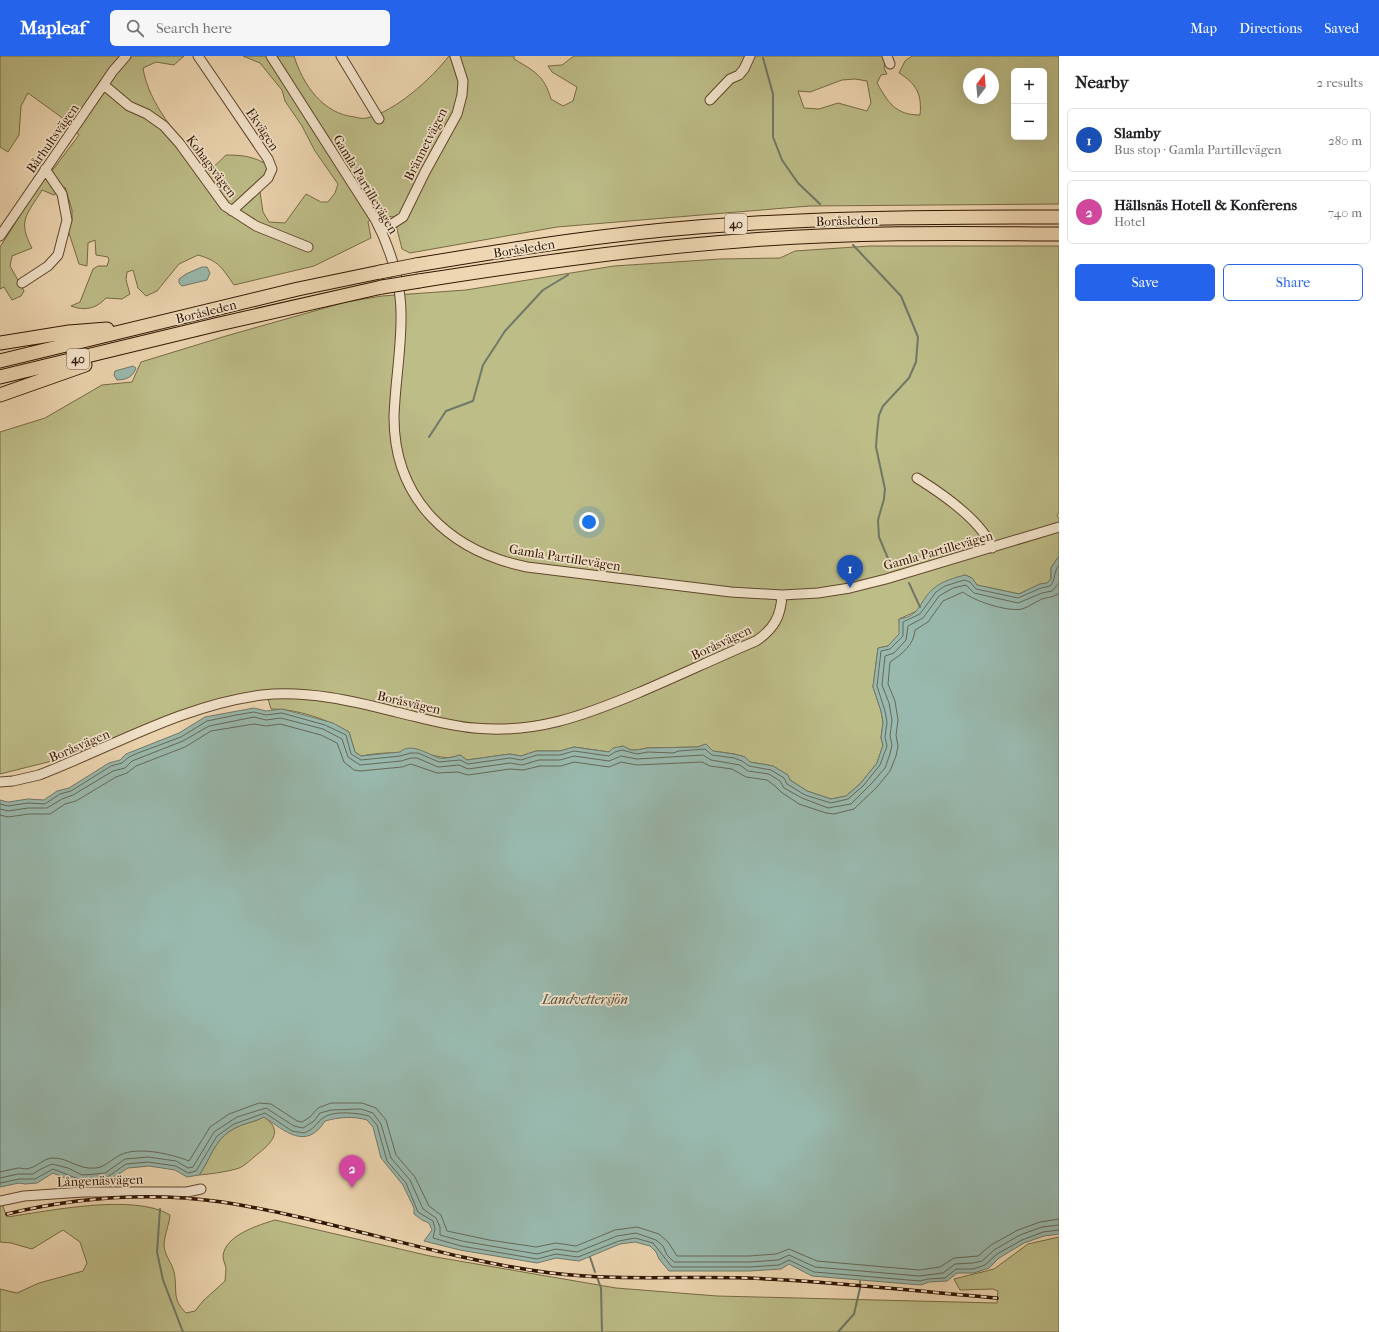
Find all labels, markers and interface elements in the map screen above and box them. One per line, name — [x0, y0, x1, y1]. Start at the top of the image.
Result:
search box — [110, 10, 390, 46]
text: Mapleaf — [20, 17, 86, 39]
icon: search — [124, 17, 146, 39]
text: Search here — [156, 19, 232, 37]
text: Map — [1190, 20, 1217, 37]
text: Directions — [1239, 20, 1302, 37]
text: Saved — [1324, 20, 1359, 37]
north arrow — [963, 68, 999, 104]
map controls — [1011, 68, 1047, 140]
button: + — [1011, 68, 1047, 104]
text: Nearby — [1075, 72, 1129, 92]
text: 2 results — [1317, 75, 1363, 90]
street label: Bårhultsvägen — [23, 101, 82, 176]
button: − — [1011, 104, 1047, 140]
street label: Ekvägen — [243, 105, 282, 154]
street label: Brännetvägen — [401, 105, 450, 183]
text: Slamby — [1114, 124, 1161, 142]
street label: Kohagsvägen — [183, 132, 240, 201]
street label: Gamla Partillevägen — [330, 132, 401, 237]
text: 1 — [1087, 133, 1091, 148]
text: 280 m — [1328, 133, 1362, 148]
text: Bus stop · Gamla Partillevägen — [1114, 142, 1282, 157]
text: Hällsnäs Hotell & Konferens — [1114, 196, 1297, 214]
text: 2 — [1086, 205, 1092, 220]
text: 740 m — [1328, 205, 1362, 220]
street label: Boråsleden — [816, 212, 879, 229]
road number: 40 — [725, 214, 747, 234]
text: Hotel — [1114, 214, 1145, 229]
street label: Boråsleden — [492, 236, 556, 261]
button: Save — [1075, 264, 1215, 301]
button: Share — [1223, 264, 1363, 301]
street label: Boråsleden — [174, 297, 239, 326]
road number: 40 — [67, 349, 89, 369]
your location — [579, 512, 599, 532]
street label: Gamla Partillevägen — [882, 528, 995, 573]
street label: Gamla Partillevägen — [508, 541, 622, 574]
pin: 1 — [837, 555, 863, 588]
street label: Boråsvägen — [689, 622, 754, 663]
street label: Boråsvägen — [376, 688, 442, 717]
street label: Boråsvägen — [47, 726, 112, 765]
water label: Landvettersjön — [541, 991, 628, 1008]
pin: 2 — [339, 1155, 365, 1188]
street label: Långenäsvägen — [57, 1171, 144, 1190]

